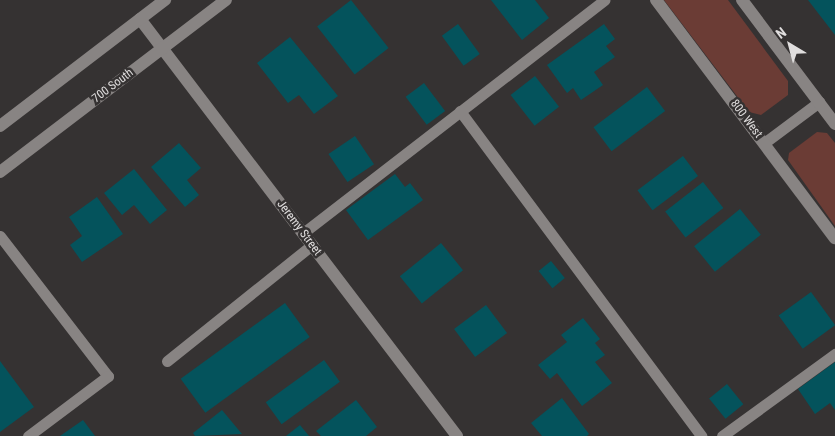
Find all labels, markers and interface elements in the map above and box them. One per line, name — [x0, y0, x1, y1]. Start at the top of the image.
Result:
north arrow — [765, 20, 815, 70]
text: N — [773, 24, 789, 42]
street label: 700 South — [90, 66, 136, 106]
street label: 800 West — [727, 97, 765, 141]
street label: Jeremy Street — [274, 198, 324, 258]

